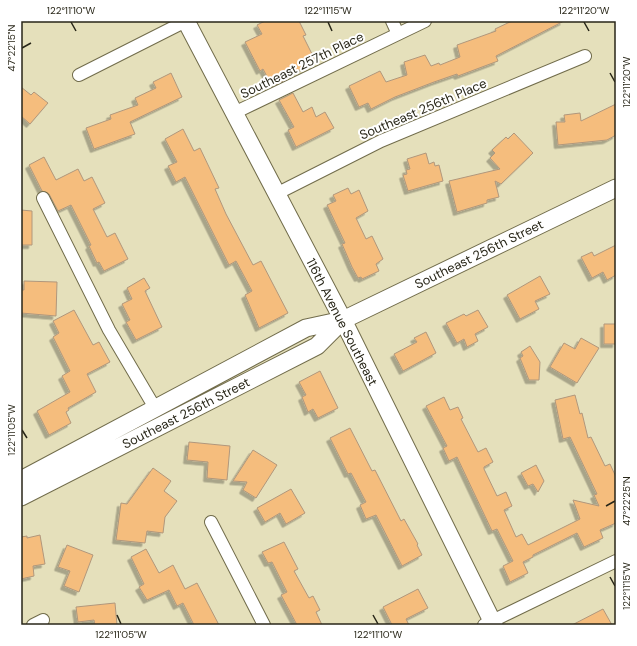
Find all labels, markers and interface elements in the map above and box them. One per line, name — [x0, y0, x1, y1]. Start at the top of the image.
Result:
text: 122°11'10"W — [47, 4, 96, 17]
text: 122°11'15"W — [304, 4, 352, 17]
text: 122°11'20"W — [559, 4, 610, 17]
text: 47°22'15"N — [5, 25, 18, 71]
street label: Southeast 257th Place — [238, 28, 366, 102]
text: 122°11'20"W — [620, 56, 633, 108]
street label: Southeast 256th Place — [357, 75, 489, 143]
street label: Southeast 256th Street — [412, 215, 546, 293]
street label: 116th Avenue Southeast — [302, 255, 382, 389]
street label: Southeast 256th Street — [119, 373, 253, 453]
text: 122°11'05"W — [5, 404, 18, 456]
text: 47°22'25"N — [620, 476, 633, 526]
text: 122°11'15"W — [620, 562, 633, 610]
text: 122°11'05"W — [95, 628, 147, 641]
text: 122°11'10"W — [354, 628, 403, 641]

